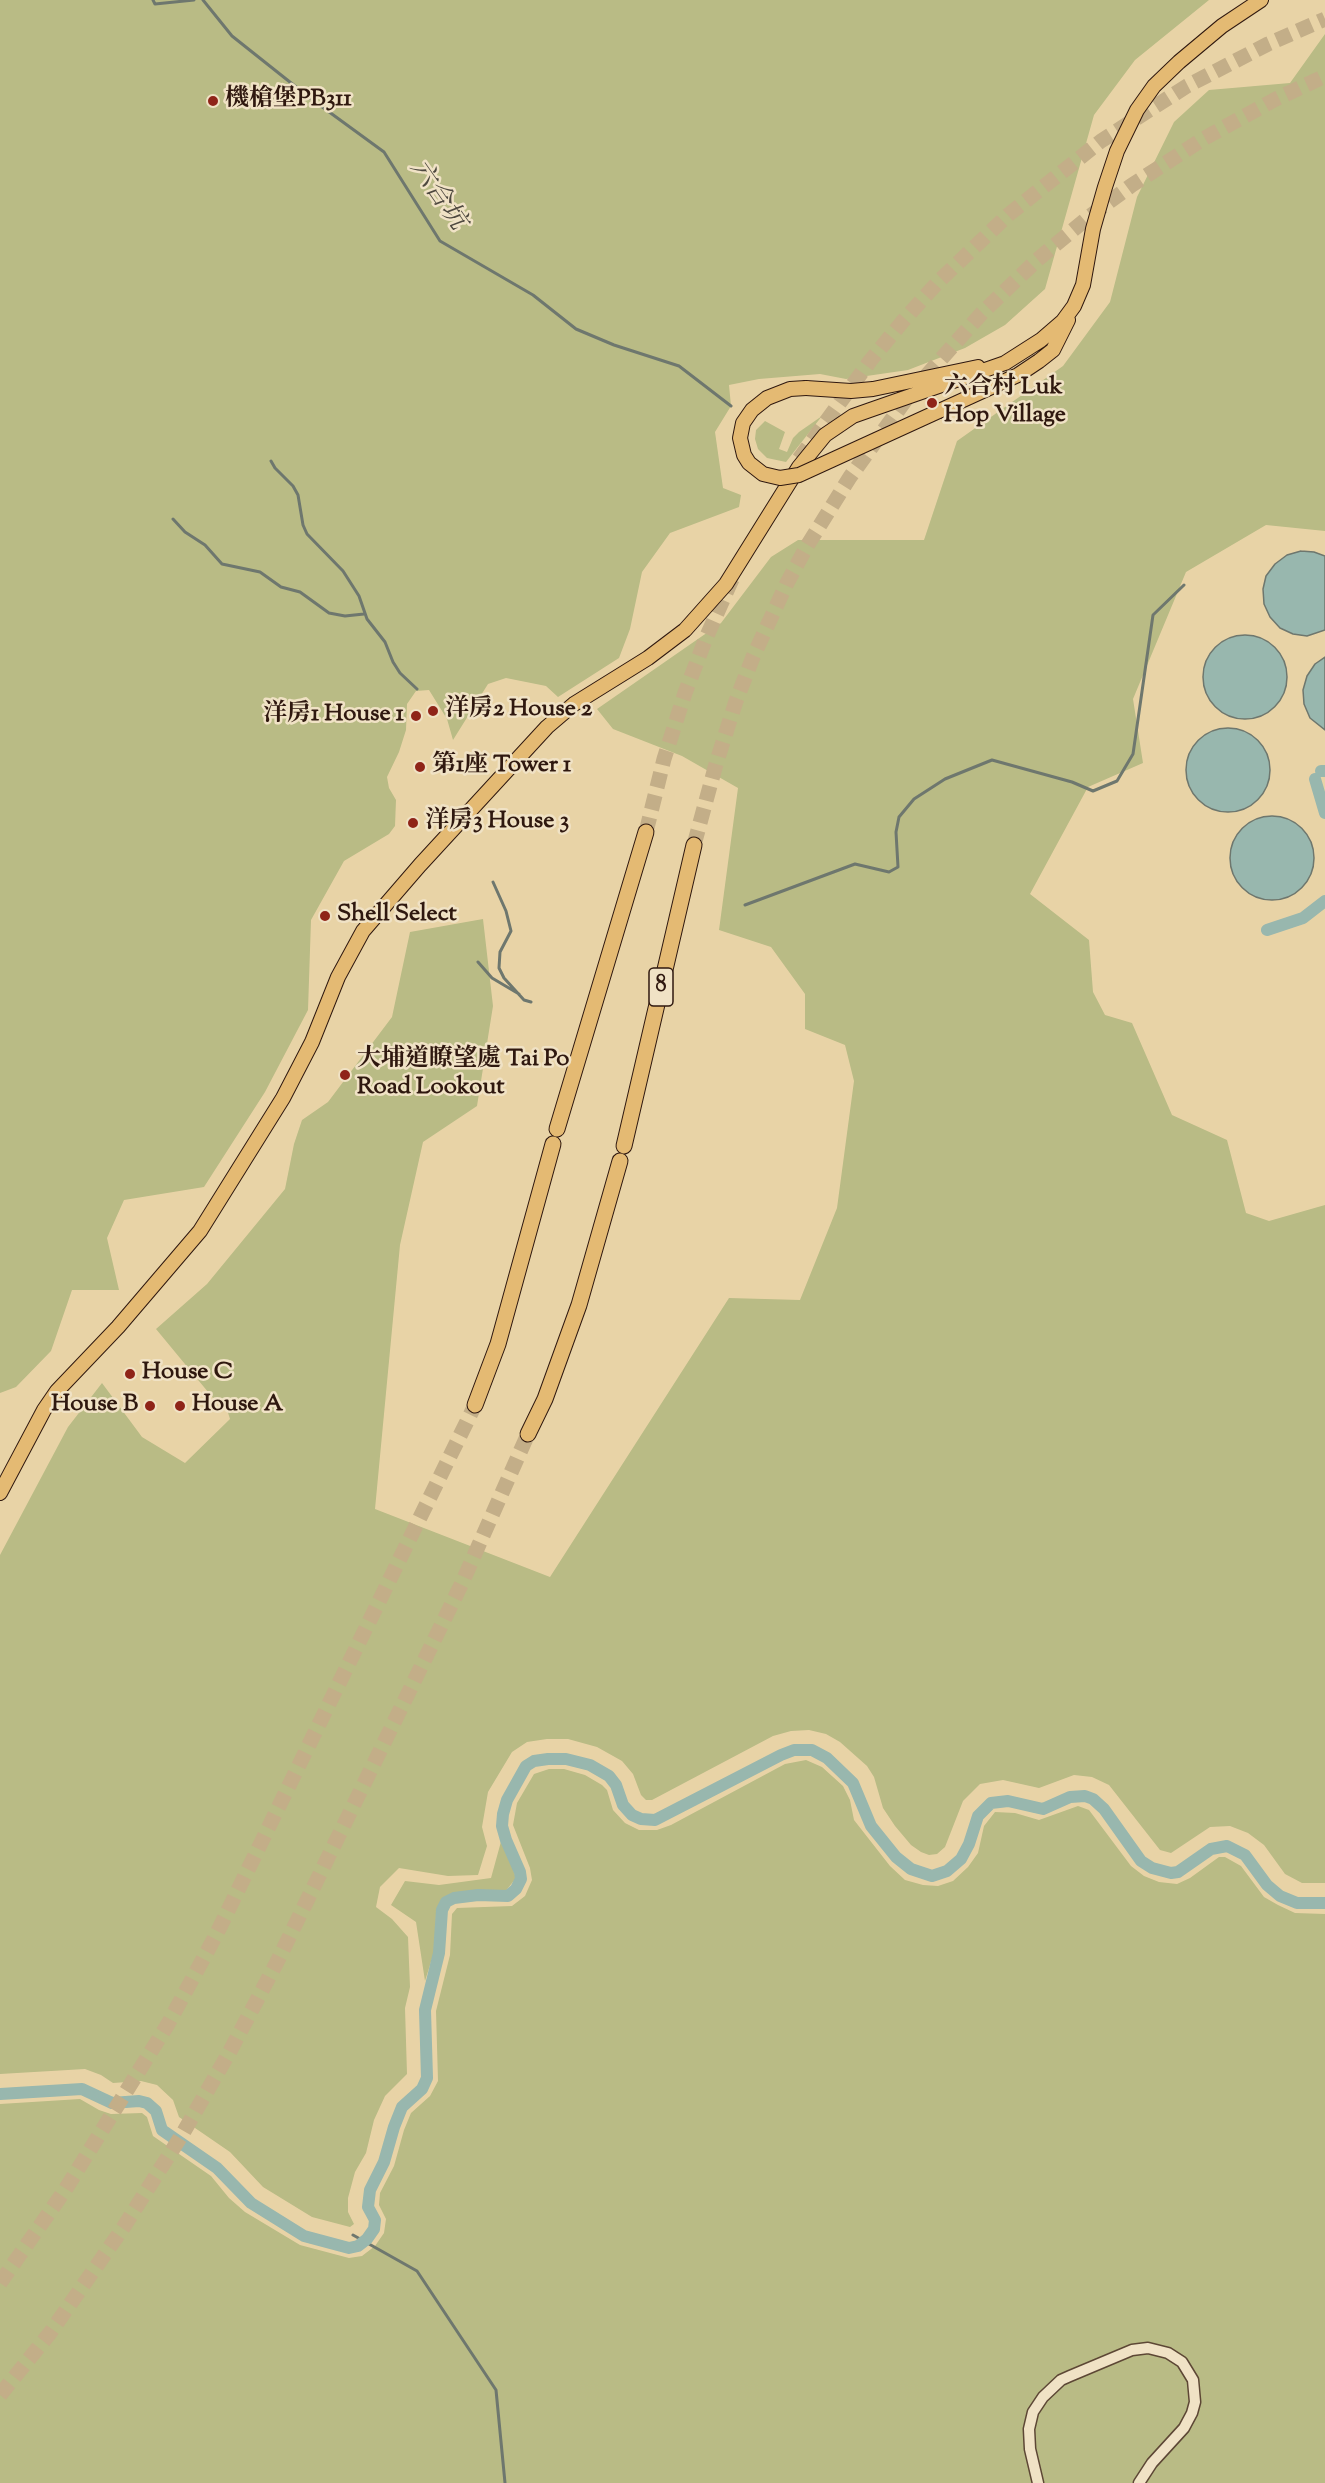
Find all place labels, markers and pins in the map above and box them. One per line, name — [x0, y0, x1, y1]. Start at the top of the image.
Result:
place label: 機槍堡PB311 — [225, 87, 352, 115]
marker: 機槍堡PB311 — [206, 94, 220, 108]
place label: 六合村 Luk Hop Village — [944, 375, 1066, 431]
marker: 六合村 Luk Hop Village — [925, 396, 939, 410]
place label: 洋房2 House 2 — [445, 697, 592, 725]
place label: 洋房1 House 1 — [263, 702, 404, 730]
marker: 洋房2 House 2 — [426, 704, 440, 718]
marker: 洋房1 House 1 — [409, 709, 423, 723]
place label: 第1座 Tower 1 — [432, 753, 571, 781]
marker: 第1座 Tower 1 — [413, 760, 427, 774]
place label: 洋房3 House 3 — [425, 809, 569, 837]
marker: 洋房3 House 3 — [406, 816, 420, 830]
place label: Shell Select — [337, 902, 457, 930]
marker: Shell Select — [318, 909, 332, 923]
place label: 大埔道瞭望處 Tai Po Road Lookout — [357, 1047, 569, 1103]
marker: 大埔道瞭望處 Tai Po Road Lookout — [338, 1068, 352, 1082]
place label: House C — [142, 1360, 233, 1388]
marker: House C — [123, 1367, 137, 1381]
place label: House B — [51, 1392, 138, 1420]
place label: House A — [192, 1392, 283, 1420]
marker: House B — [143, 1399, 157, 1413]
marker: House A — [173, 1399, 187, 1413]

